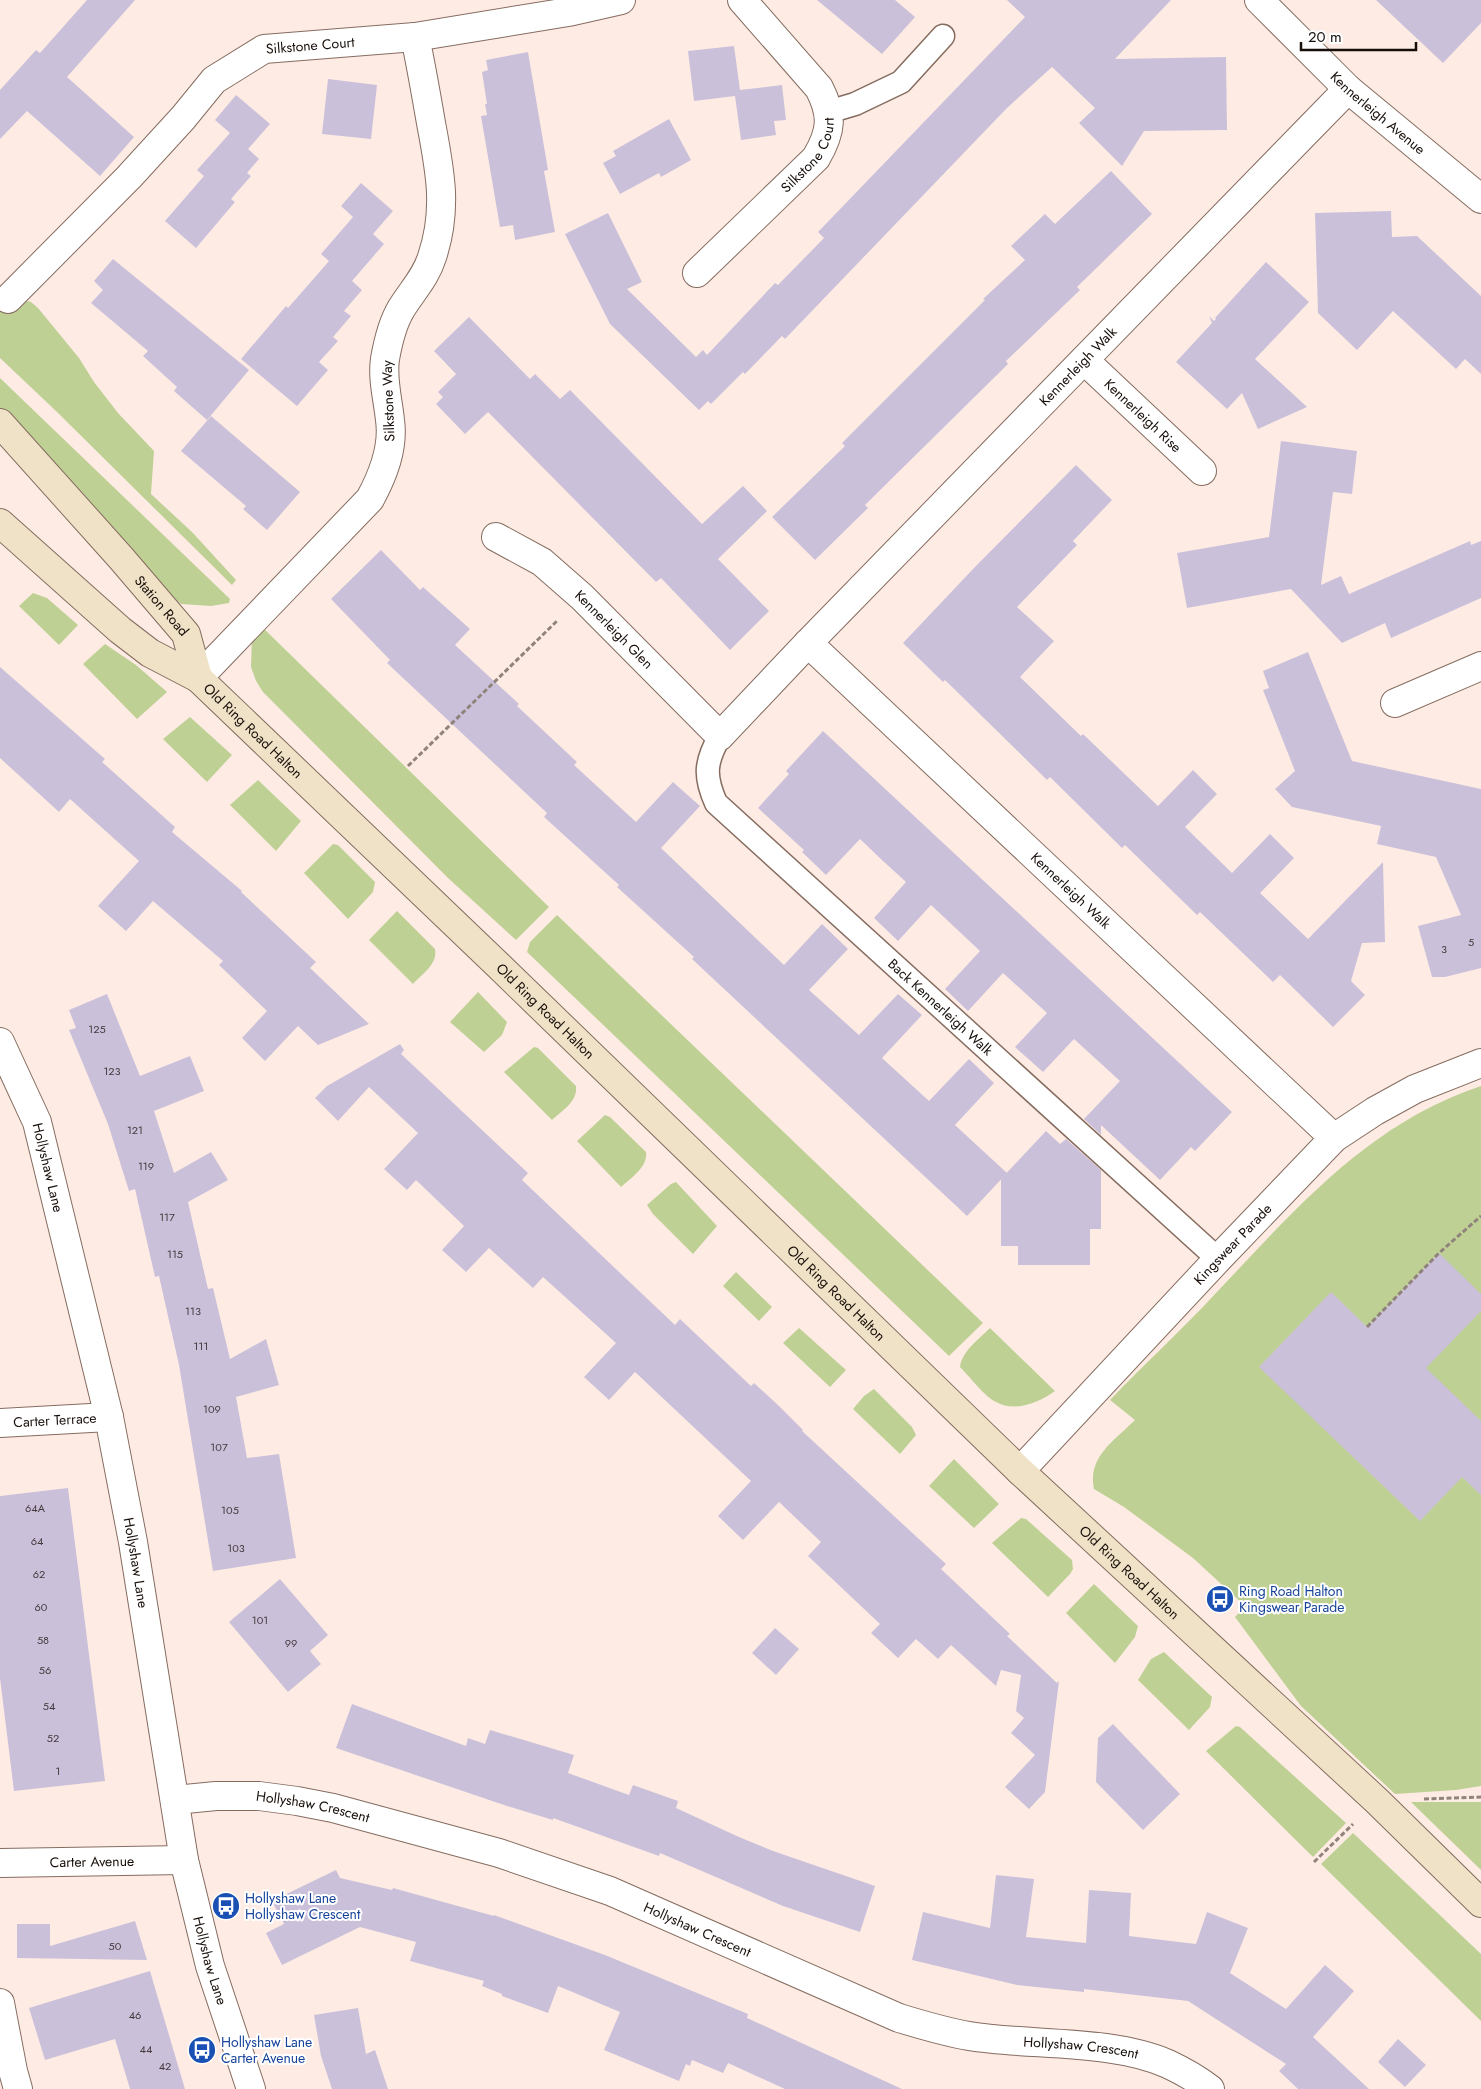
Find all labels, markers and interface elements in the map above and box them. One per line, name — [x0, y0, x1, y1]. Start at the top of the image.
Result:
scale bar — [1301, 20, 1416, 52]
text: 20 m — [1308, 26, 1342, 48]
street label: Silkstone Court — [265, 32, 356, 59]
street label: Kennerleigh Avenue — [1326, 67, 1430, 159]
street label: Silkstone Court — [776, 117, 839, 197]
street label: Kennerleigh Walk — [1034, 321, 1122, 410]
street label: Silkstone Way — [377, 359, 399, 442]
street label: Kennerleigh Rise — [1100, 374, 1186, 457]
street label: Station Road — [130, 571, 193, 640]
street label: Kennerleigh Glen — [571, 585, 658, 673]
street label: Old Ring Road Halton — [199, 678, 307, 783]
street label: Kennerleigh Walk — [1026, 848, 1116, 934]
house number: 5 — [1468, 934, 1474, 950]
house number: 3 — [1441, 941, 1447, 957]
street label: Back Kennerleigh Walk — [884, 954, 998, 1060]
street label: Old Ring Road Halton — [492, 959, 599, 1064]
house number: 125 — [88, 1021, 106, 1037]
house number: 123 — [103, 1063, 121, 1079]
street label: Hollyshaw Lane — [28, 1121, 69, 1214]
house number: 121 — [127, 1122, 143, 1138]
house number: 119 — [138, 1158, 154, 1174]
street label: Kingswear Parade — [1189, 1199, 1276, 1289]
house number: 117 — [159, 1209, 175, 1225]
street label: Old Ring Road Halton — [783, 1240, 890, 1345]
house number: 115 — [167, 1246, 183, 1262]
house number: 113 — [185, 1303, 201, 1319]
house number: 111 — [194, 1338, 208, 1354]
house number: 109 — [203, 1401, 221, 1417]
street label: Carter Terrace — [13, 1408, 97, 1432]
house number: 107 — [210, 1439, 228, 1455]
house number: 64A — [25, 1500, 46, 1516]
house number: 105 — [221, 1502, 239, 1518]
street label: Hollyshaw Lane — [119, 1516, 153, 1609]
street label: Old Ring Road Halton — [1075, 1521, 1184, 1624]
house number: 64 — [31, 1533, 44, 1549]
house number: 103 — [227, 1540, 245, 1556]
house number: 62 — [33, 1566, 45, 1582]
place label: Ring Road Halton Kingswear Parade — [1239, 1581, 1344, 1617]
bus stop icon: Ring Road Halton Kingswear Parade — [1205, 1584, 1235, 1614]
house number: 60 — [35, 1599, 48, 1615]
house number: 101 — [252, 1612, 268, 1628]
house number: 58 — [37, 1632, 49, 1648]
house number: 99 — [285, 1635, 297, 1651]
house number: 56 — [39, 1662, 51, 1678]
house number: 54 — [43, 1698, 56, 1714]
house number: 52 — [47, 1730, 59, 1746]
house number: 1 — [56, 1763, 60, 1779]
street label: Hollyshaw Crescent — [255, 1786, 372, 1828]
street label: Carter Avenue — [50, 1851, 134, 1872]
place label: Hollyshaw Lane Hollyshaw Crescent — [245, 1888, 361, 1924]
bus stop icon: Hollyshaw Lane Hollyshaw Crescent — [211, 1891, 241, 1921]
street label: Hollyshaw Crescent — [641, 1897, 755, 1962]
street label: Hollyshaw Lane — [188, 1914, 232, 2007]
house number: 50 — [109, 1938, 122, 1954]
house number: 46 — [129, 2007, 141, 2023]
street label: Hollyshaw Crescent — [1023, 2031, 1141, 2064]
place label: Hollyshaw Lane Carter Avenue — [221, 2032, 312, 2068]
bus stop icon: Hollyshaw Lane Carter Avenue — [187, 2035, 217, 2065]
house number: 44 — [140, 2041, 153, 2057]
house number: 42 — [159, 2058, 171, 2074]

